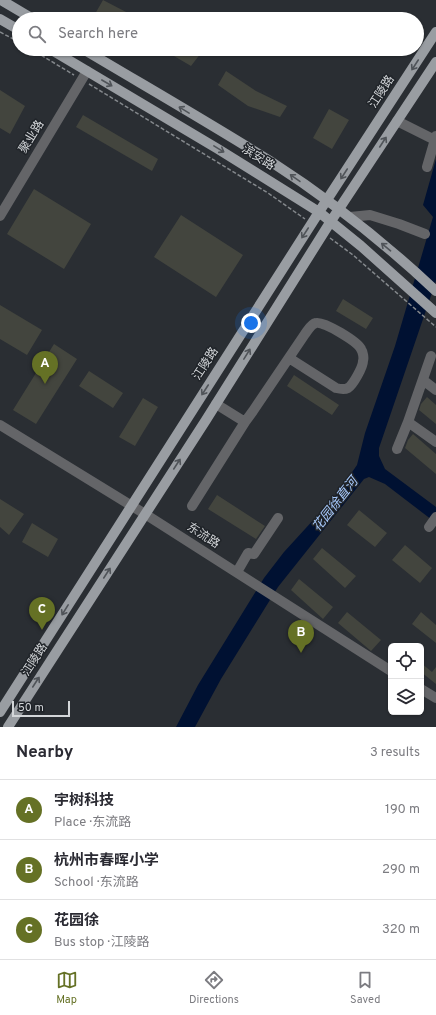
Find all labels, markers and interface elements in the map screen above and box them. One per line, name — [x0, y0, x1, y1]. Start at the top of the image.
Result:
search box — [12, 12, 424, 56]
icon: search — [26, 23, 48, 45]
text: Search here — [58, 25, 138, 44]
one-way arrow — [411, 59, 419, 70]
street label: 江陵路 — [365, 73, 399, 111]
one-way arrow — [101, 80, 113, 88]
one-way arrow — [178, 105, 190, 113]
street label: 聚业路 — [16, 117, 48, 157]
one-way arrow — [380, 136, 388, 148]
street label: 滨安路 — [238, 142, 278, 174]
one-way arrow — [213, 146, 225, 154]
one-way arrow — [340, 168, 348, 179]
one-way arrow — [289, 174, 300, 182]
one-way arrow — [301, 227, 309, 238]
one-way arrow — [380, 243, 391, 252]
your location — [241, 313, 261, 333]
street label: 江陵路 — [189, 345, 223, 383]
one-way arrow — [243, 349, 252, 360]
pin: A — [32, 351, 58, 384]
one-way arrow — [201, 384, 209, 395]
one-way arrow — [174, 458, 182, 470]
water label: 花园徐直河 — [310, 472, 364, 536]
street label: 东流路 — [184, 519, 222, 553]
one-way arrow — [103, 567, 111, 579]
pin: C — [29, 597, 55, 630]
one-way arrow — [61, 604, 69, 615]
pin: B — [288, 620, 314, 653]
street label: 江陵路 — [18, 641, 52, 679]
map controls — [388, 643, 424, 715]
button: locate — [388, 643, 424, 679]
one-way arrow — [32, 677, 40, 688]
button: layers — [388, 679, 424, 715]
scale bar — [12, 699, 70, 718]
text: 50 m — [18, 701, 44, 715]
text: Nearby — [16, 742, 73, 764]
text: 3 results — [370, 745, 420, 761]
text: 宇树科技 — [54, 792, 114, 811]
text: A — [24, 802, 34, 818]
text: 190 m — [385, 802, 420, 818]
text: Place · 东流路 — [54, 815, 131, 831]
text: 杭州市春晖小学 — [54, 852, 159, 871]
text: B — [25, 862, 33, 878]
text: 290 m — [382, 862, 420, 878]
text: School · 东流路 — [54, 875, 139, 891]
text: 花园徐 — [54, 912, 99, 931]
text: C — [25, 922, 33, 938]
text: 320 m — [382, 922, 420, 938]
text: Bus stop · 江陵路 — [54, 935, 149, 951]
tab: Map — [56, 969, 78, 1007]
tab: Directions — [189, 969, 239, 1007]
tab: Saved — [350, 969, 380, 1007]

